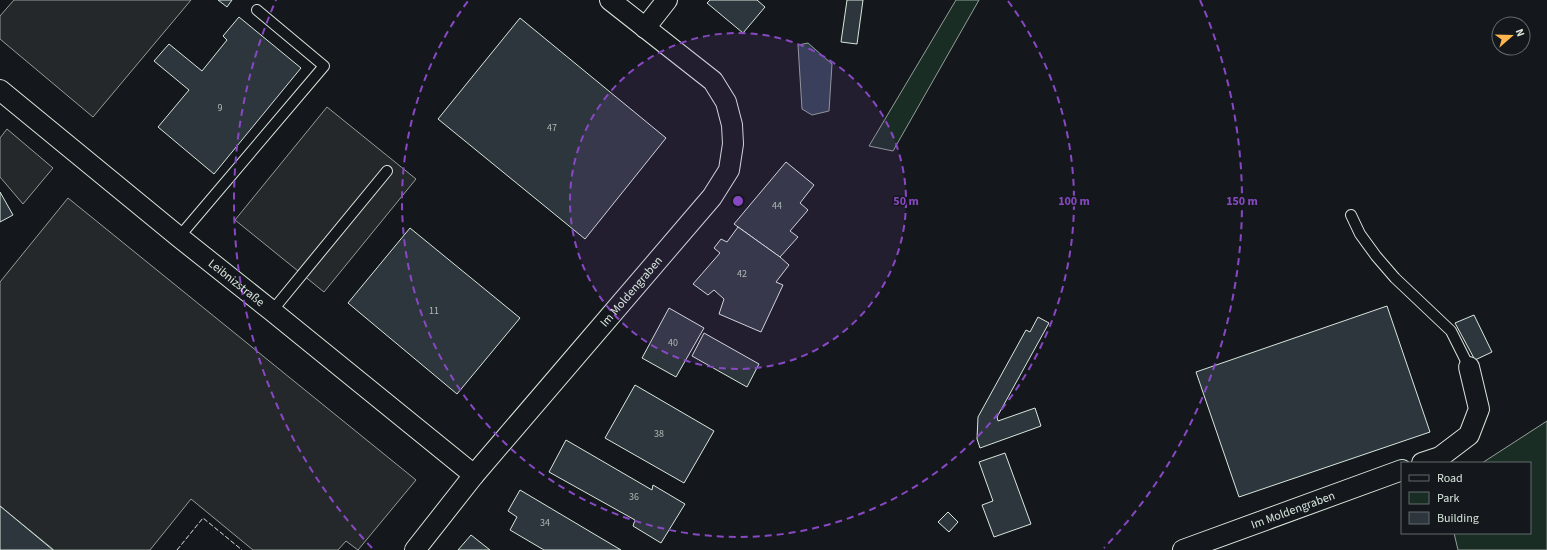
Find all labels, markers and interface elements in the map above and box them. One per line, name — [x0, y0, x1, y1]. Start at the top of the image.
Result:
north arrow — [1491, 16, 1531, 56]
text: N — [1512, 27, 1528, 39]
house number: 9 — [218, 101, 223, 115]
house number: 47 — [547, 121, 557, 135]
text: 50 m — [893, 193, 919, 210]
text: 100 m — [1058, 193, 1090, 210]
text: 150 m — [1226, 193, 1258, 210]
centre of rings — [731, 194, 745, 208]
house number: 44 — [772, 199, 782, 213]
street label: Im Moldengraben — [596, 252, 666, 331]
street label: Leibnizstraße — [205, 255, 268, 310]
house number: 42 — [737, 267, 747, 281]
house number: 11 — [429, 304, 439, 318]
house number: 40 — [668, 336, 678, 350]
house number: 38 — [654, 427, 664, 441]
legend — [1401, 462, 1531, 534]
text: Road — [1437, 470, 1463, 487]
street label: Im Moldengraben — [1249, 487, 1337, 533]
house number: 36 — [629, 490, 639, 504]
text: Park — [1437, 490, 1459, 507]
text: Building — [1437, 510, 1479, 527]
house number: 34 — [540, 516, 550, 530]

